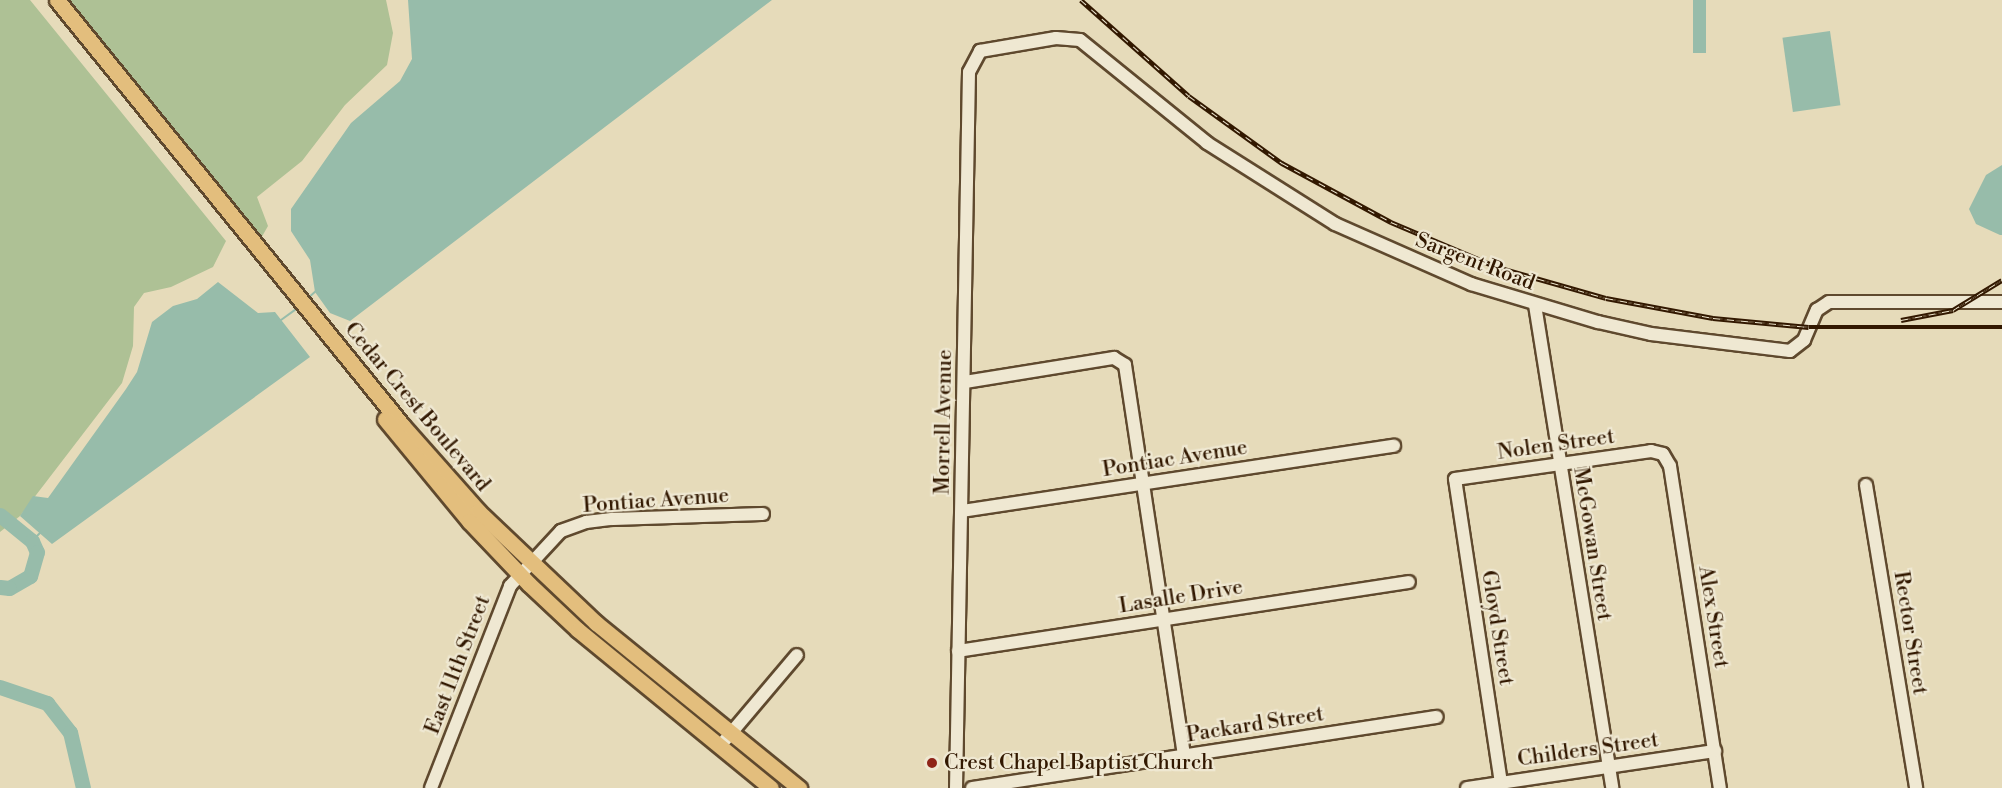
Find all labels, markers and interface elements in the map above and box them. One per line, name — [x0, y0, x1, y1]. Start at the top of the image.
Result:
street label: Sargent Road — [1412, 228, 1538, 296]
street label: Cedar Crest Boulevard — [339, 317, 495, 497]
street label: Morrell Avenue — [930, 349, 958, 495]
street label: Nolen Street — [1496, 424, 1616, 466]
street label: Pontiac Avenue — [1101, 435, 1249, 483]
street label: McGowan Street — [1567, 465, 1617, 623]
street label: Pontiac Avenue — [582, 483, 730, 519]
street label: Alex Street — [1692, 564, 1734, 670]
street label: Gloyd Street — [1475, 569, 1519, 687]
street label: Rector Street — [1888, 569, 1932, 697]
street label: Lasalle Drive — [1117, 575, 1245, 619]
street label: East 11th Street — [420, 592, 496, 738]
street label: Packard Street — [1184, 702, 1326, 748]
street label: Childers Street — [1516, 728, 1660, 772]
place label: Crest Chapel Baptist Church — [944, 750, 1214, 776]
marker: Crest Chapel Baptist Church — [925, 756, 939, 770]

